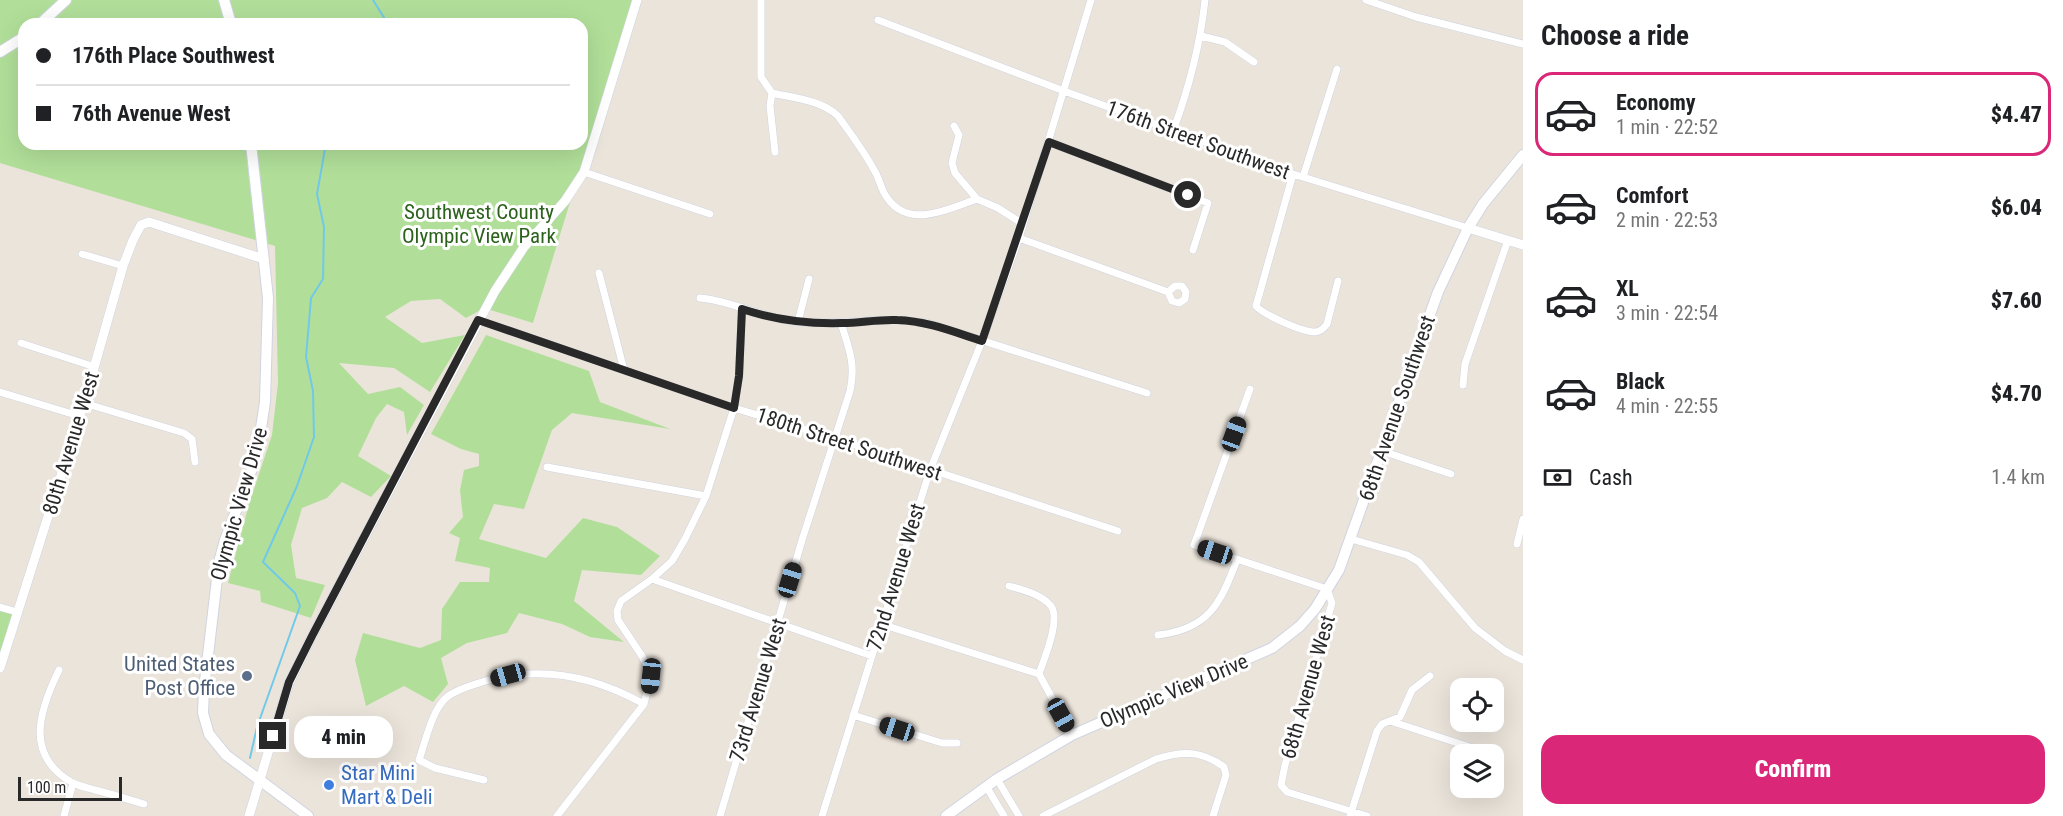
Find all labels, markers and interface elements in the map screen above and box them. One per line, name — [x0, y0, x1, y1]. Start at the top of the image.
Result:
text: Choose a ride — [1541, 20, 1689, 52]
text: 176th Place Southwest — [72, 43, 275, 68]
icon: car — [1544, 87, 1598, 141]
text: Economy — [1616, 90, 1696, 115]
street label: 176th Street Southwest — [1103, 96, 1293, 184]
text: 76th Avenue West — [72, 101, 230, 126]
text: $4.47 — [1991, 102, 2042, 127]
text: 1 min · 22:52 — [1616, 115, 1718, 139]
icon: car — [1544, 180, 1598, 234]
route start — [1174, 181, 1201, 208]
text: Comfort — [1616, 183, 1689, 208]
text: $6.04 — [1991, 195, 2042, 220]
park label: Southwest County Olympic View Park — [402, 200, 557, 248]
text: 2 min · 22:53 — [1616, 208, 1718, 232]
icon: car — [1544, 273, 1598, 327]
text: XL — [1616, 276, 1639, 301]
text: $7.60 — [1991, 288, 2042, 313]
text: 3 min · 22:54 — [1616, 301, 1718, 325]
street label: 68th Avenue Southwest — [1354, 312, 1440, 504]
icon: car — [1544, 366, 1598, 420]
street label: 80th Avenue West — [38, 368, 104, 518]
text: Black — [1616, 369, 1665, 394]
text: $4.70 — [1991, 381, 2042, 406]
text: 4 min · 22:55 — [1616, 394, 1718, 418]
street label: 180th Street Southwest — [753, 403, 945, 485]
car — [1219, 414, 1249, 454]
street label: Olympic View Drive — [206, 424, 272, 583]
icon: cash — [1541, 461, 1574, 494]
text: Cash — [1589, 465, 1633, 490]
text: 1.4 km — [1991, 465, 2045, 489]
street label: 72nd Avenue West — [862, 500, 930, 654]
car — [1195, 538, 1235, 566]
car — [776, 560, 804, 600]
street label: 68th Avenue West — [1276, 612, 1340, 762]
street label: 73rd Avenue West — [725, 615, 791, 765]
street label: Olympic View Drive — [1096, 649, 1252, 733]
place label: United States Post Office — [124, 652, 235, 700]
car — [640, 657, 662, 695]
car — [488, 661, 528, 689]
marker: United States Post Office — [240, 669, 254, 683]
map controls — [1450, 678, 1504, 798]
button: locate — [1450, 678, 1504, 732]
car — [1044, 695, 1078, 735]
callout: 4 min — [294, 715, 393, 757]
car — [877, 715, 917, 743]
route end — [259, 722, 286, 749]
text: 4 min — [321, 725, 366, 749]
button: Confirm — [1541, 735, 2045, 804]
button: layers — [1450, 744, 1504, 798]
place label: Star Mini Mart & Deli — [341, 761, 433, 809]
scale bar — [18, 774, 122, 802]
text: 100 m — [27, 778, 66, 797]
marker: Star Mini Mart & Deli — [322, 778, 336, 792]

